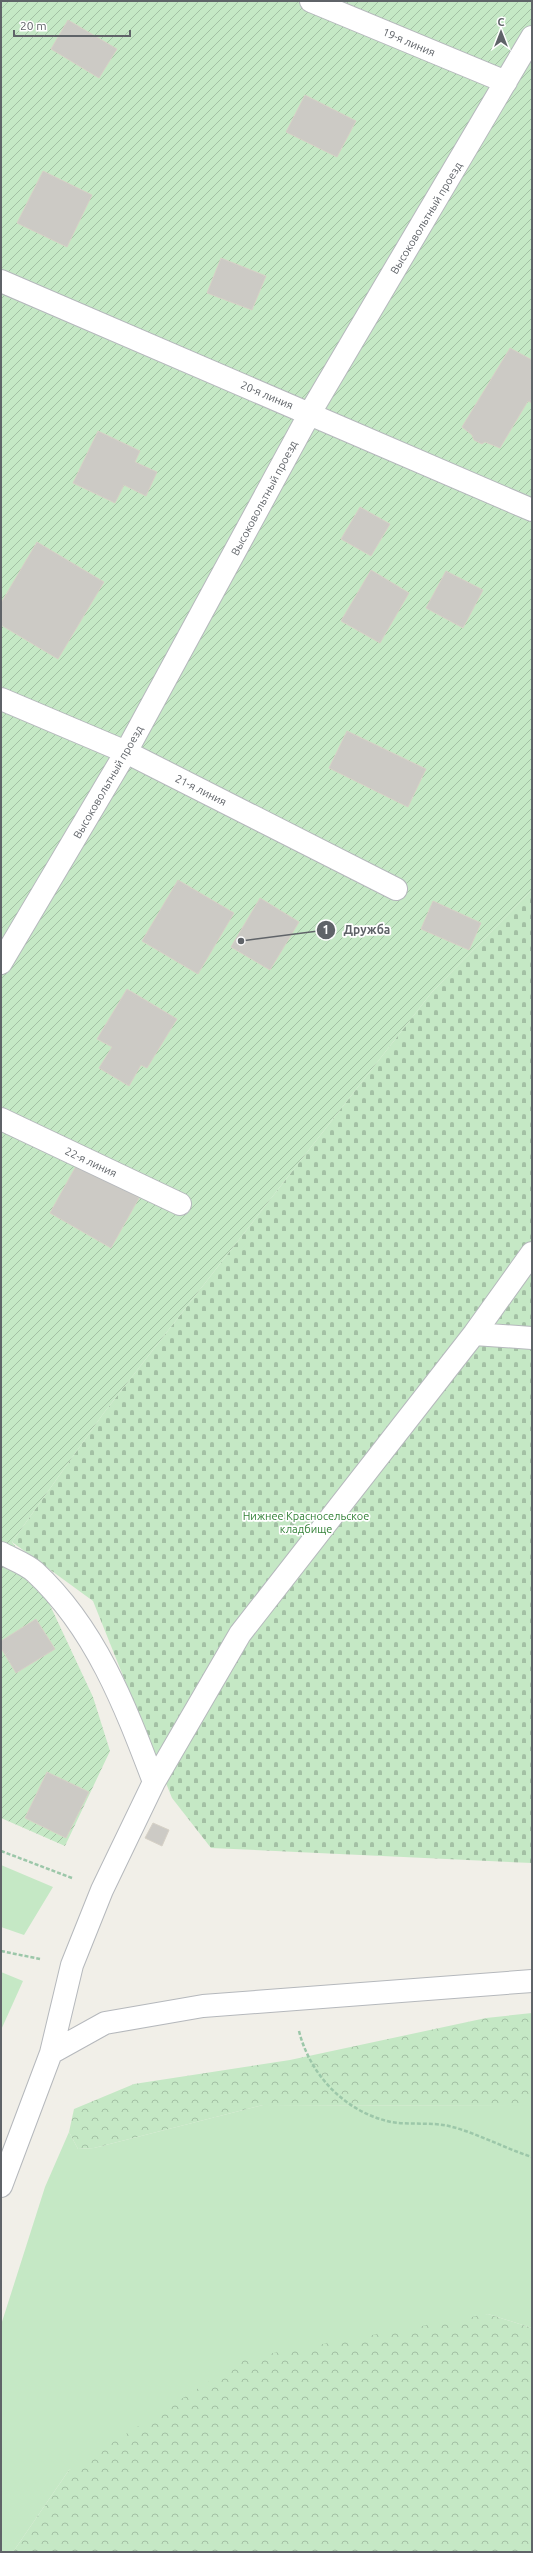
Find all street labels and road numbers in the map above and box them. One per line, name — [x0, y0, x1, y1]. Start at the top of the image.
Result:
street label: 19-я линия — [381, 26, 437, 58]
street label: Высоковольтный проезд — [388, 159, 464, 276]
street label: 20-я линия — [239, 379, 295, 411]
street label: Высоковольтный проезд — [229, 438, 300, 557]
street label: Высоковольтный проезд — [71, 723, 146, 841]
street label: 21-я линия — [173, 772, 229, 808]
street label: 22-я линия — [63, 1145, 119, 1179]

